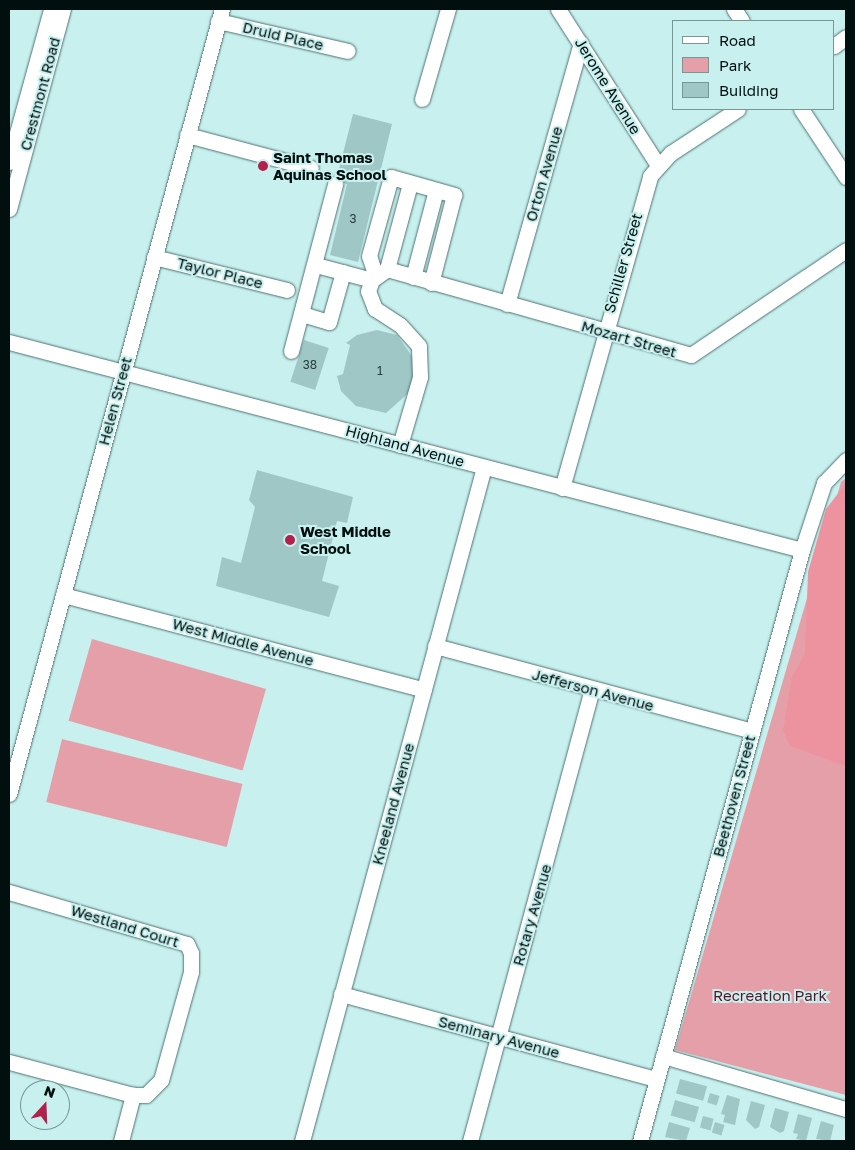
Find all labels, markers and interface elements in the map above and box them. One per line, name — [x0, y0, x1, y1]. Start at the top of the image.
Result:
street label: Druid Place — [241, 18, 325, 54]
legend — [672, 20, 835, 110]
text: Road — [719, 31, 756, 49]
street label: Jerome Avenue — [571, 34, 645, 138]
street label: Crestmont Road — [16, 35, 64, 153]
text: Park — [719, 56, 751, 74]
text: Building — [719, 81, 779, 99]
street label: Orton Avenue — [522, 124, 566, 224]
place label: Saint Thomas Aquinas School — [273, 148, 386, 183]
marker: Saint Thomas Aquinas School — [257, 160, 269, 172]
street label: Schiller Street — [600, 211, 646, 315]
house number: 3 — [349, 212, 357, 226]
street label: Taylor Place — [175, 254, 265, 292]
street label: Mozart Street — [579, 317, 679, 361]
street label: Helen Street — [95, 355, 135, 447]
house number: 38 — [303, 358, 317, 372]
house number: 1 — [377, 364, 383, 378]
street label: Highland Avenue — [344, 421, 466, 471]
place label: West Middle School — [300, 522, 391, 557]
marker: West Middle School — [284, 534, 296, 546]
street label: West Middle Avenue — [170, 614, 316, 670]
street label: Jefferson Avenue — [530, 665, 656, 715]
street label: Beethoven Street — [709, 733, 759, 859]
street label: Kneeland Avenue — [368, 741, 418, 867]
street label: Rotary Avenue — [509, 862, 555, 968]
street label: Westland Court — [69, 901, 181, 951]
park label: Recreation Park — [713, 987, 827, 1005]
street label: Seminary Avenue — [436, 1012, 562, 1062]
north arrow — [20, 1080, 70, 1130]
text: N — [42, 1082, 58, 1101]

